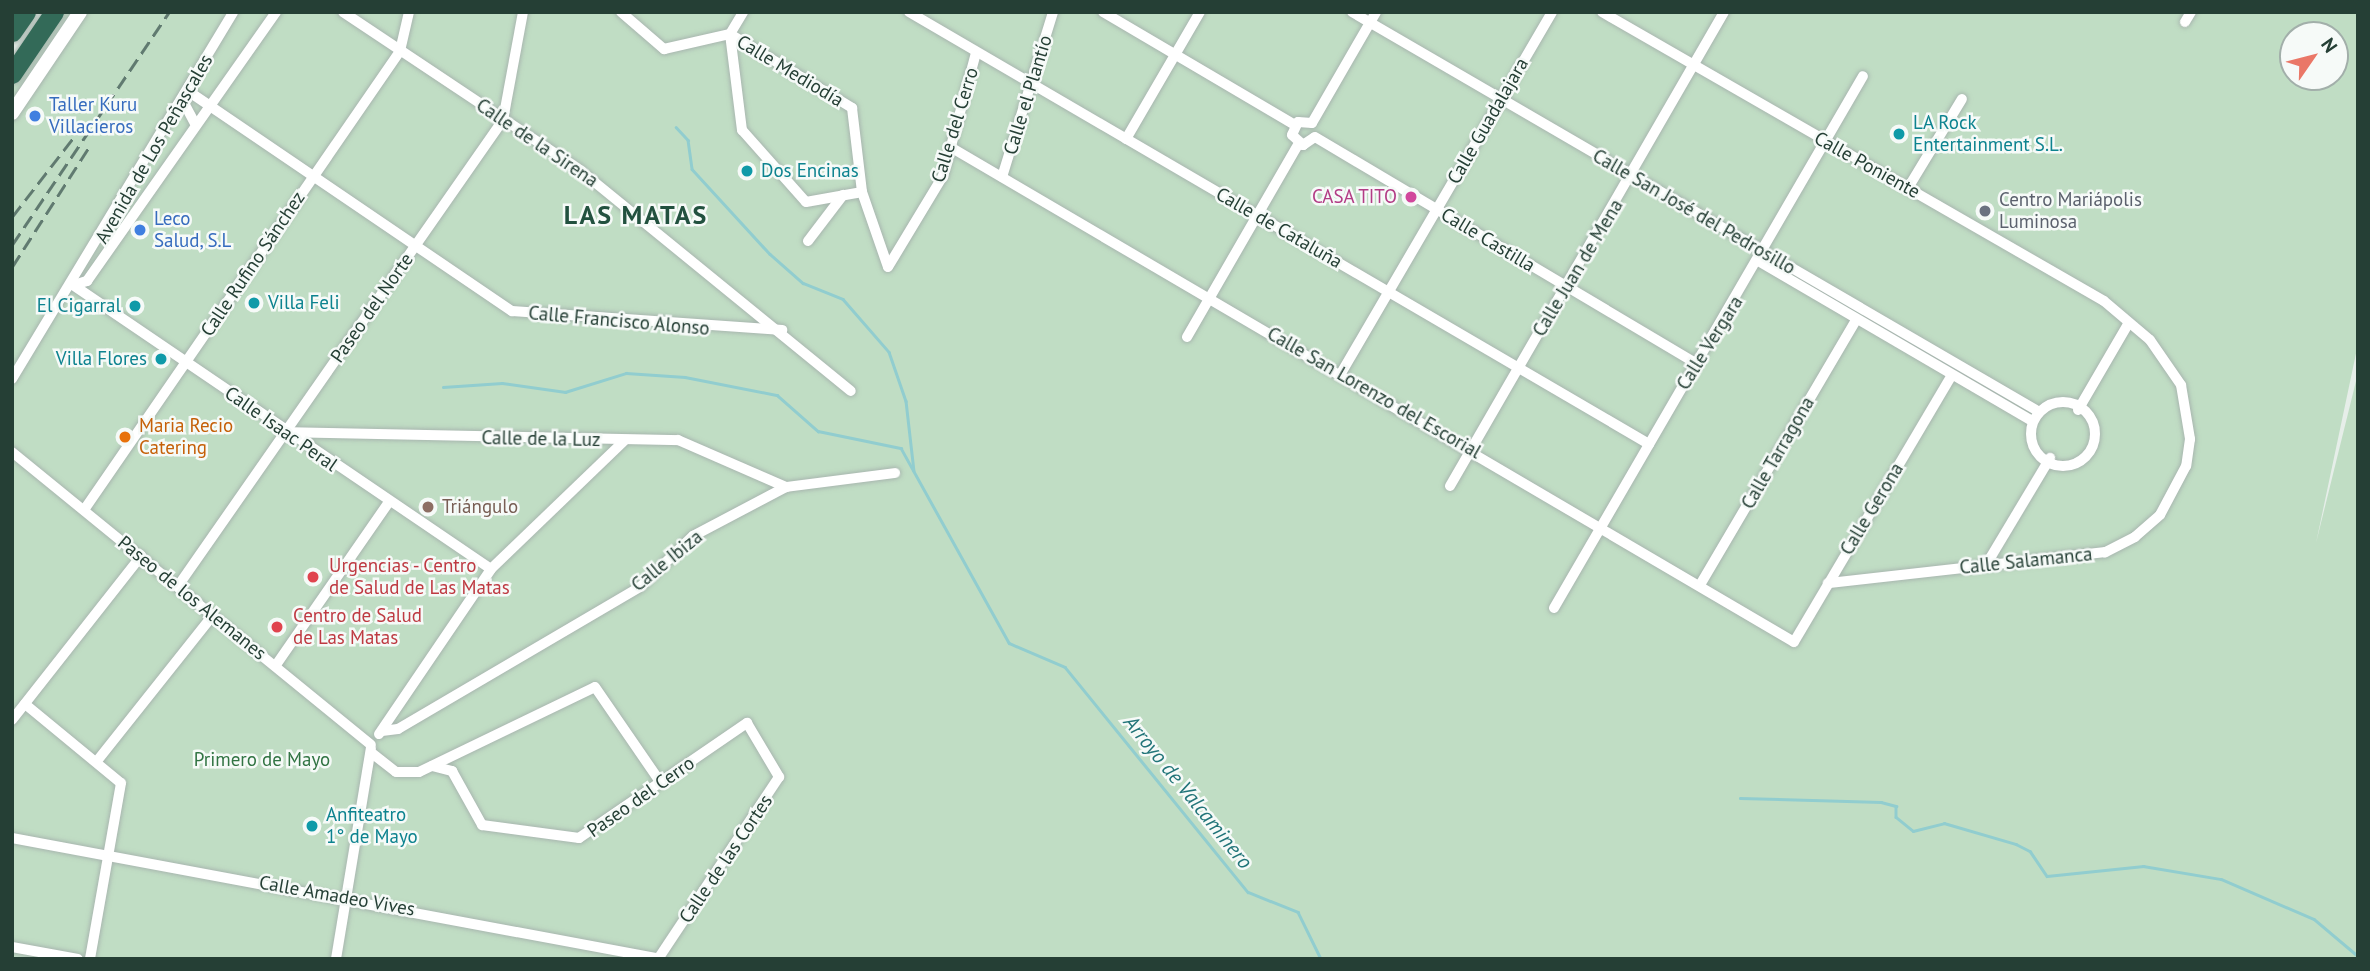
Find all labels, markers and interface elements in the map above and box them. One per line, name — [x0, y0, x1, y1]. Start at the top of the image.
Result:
north arrow — [2279, 21, 2349, 91]
street label: Calle Mediodía — [732, 30, 848, 112]
street label: Calle el Plantío — [999, 32, 1057, 158]
text: N — [2316, 33, 2343, 57]
street label: Avenida de Los Peñascales — [90, 50, 218, 248]
street label: Calle Guadalajara — [1443, 54, 1533, 188]
street label: Calle del Cerro — [927, 65, 983, 185]
place label: Taller Kuru Villacieros — [49, 94, 137, 138]
street label: Calle de la Sirena — [472, 94, 602, 192]
marker: Taller Kuru Villacieros — [27, 108, 43, 124]
place label: LA Rock Entertainment S.L. — [1913, 112, 2063, 156]
marker: LA Rock Entertainment S.L. — [1891, 126, 1907, 142]
street label: Calle Poniente — [1810, 127, 1924, 203]
street label: Calle San José del Pedrosillo — [1588, 145, 1800, 279]
place label: Dos Encinas — [761, 160, 859, 182]
marker: Dos Encinas — [739, 163, 755, 179]
street label: Calle de Cataluña — [1212, 183, 1346, 273]
place label: CASA TITO — [1311, 186, 1397, 208]
street label: Calle Rufino Sánchez — [196, 187, 310, 341]
marker: CASA TITO — [1403, 189, 1419, 205]
place label: Centro Mariápolis Luminosa — [1999, 189, 2142, 233]
street label: Calle Juan de Mena — [1528, 195, 1628, 341]
district label: LAS MATAS — [565, 199, 707, 231]
street label: Calle Castilla — [1437, 203, 1539, 277]
marker: Centro Mariápolis Luminosa — [1977, 203, 1993, 219]
place label: Leco Salud, S.L — [154, 208, 233, 252]
marker: Leco Salud, S.L — [132, 222, 148, 238]
street label: Paseo del Norte — [326, 249, 418, 367]
place label: Villa Feli — [268, 292, 340, 314]
street label: Calle Vergara — [1672, 292, 1748, 394]
place label: El Cigarral — [37, 295, 121, 317]
marker: Villa Feli — [246, 295, 262, 311]
marker: El Cigarral — [127, 298, 143, 314]
street label: Calle Francisco Alonso — [527, 302, 711, 340]
street label: Calle San Lorenzo del Escorial — [1263, 322, 1485, 464]
place label: Villa Flores — [56, 348, 147, 370]
marker: Villa Flores — [153, 351, 169, 367]
street label: Calle Isaac Peral — [220, 382, 342, 476]
street label: Calle Tarragona — [1737, 393, 1819, 513]
place label: Maria Recio Catering — [139, 415, 233, 459]
street label: Calle de la Luz — [481, 427, 601, 451]
marker: Maria Recio Catering — [117, 429, 133, 445]
street label: Calle Gerona — [1836, 459, 1908, 559]
place label: Triángulo — [442, 496, 518, 518]
marker: Triángulo — [420, 499, 436, 515]
street label: Calle Ibiza — [627, 526, 707, 596]
street label: Paseo de los Alemanes — [113, 531, 271, 665]
street label: Calle Salamanca — [1958, 543, 2094, 579]
place label: Urgencias - Centro de Salud de Las Matas — [329, 555, 510, 599]
marker: Urgencias - Centro de Salud de Las Matas — [303, 567, 323, 587]
place label: Centro de Salud de Las Matas — [293, 605, 422, 649]
marker: Centro de Salud de Las Matas — [267, 617, 287, 637]
water label: Arroyo de Valcaminero — [1118, 710, 1258, 874]
park label: Primero de Mayo — [194, 749, 330, 771]
street label: Paseo del Cerro — [583, 752, 699, 842]
street label: Calle de las Cortes — [675, 790, 777, 928]
place label: Anfiteatro 1° de Mayo — [326, 804, 418, 848]
marker: Anfiteatro 1° de Mayo — [304, 818, 320, 834]
street label: Calle Amadeo Vives — [257, 871, 417, 921]

